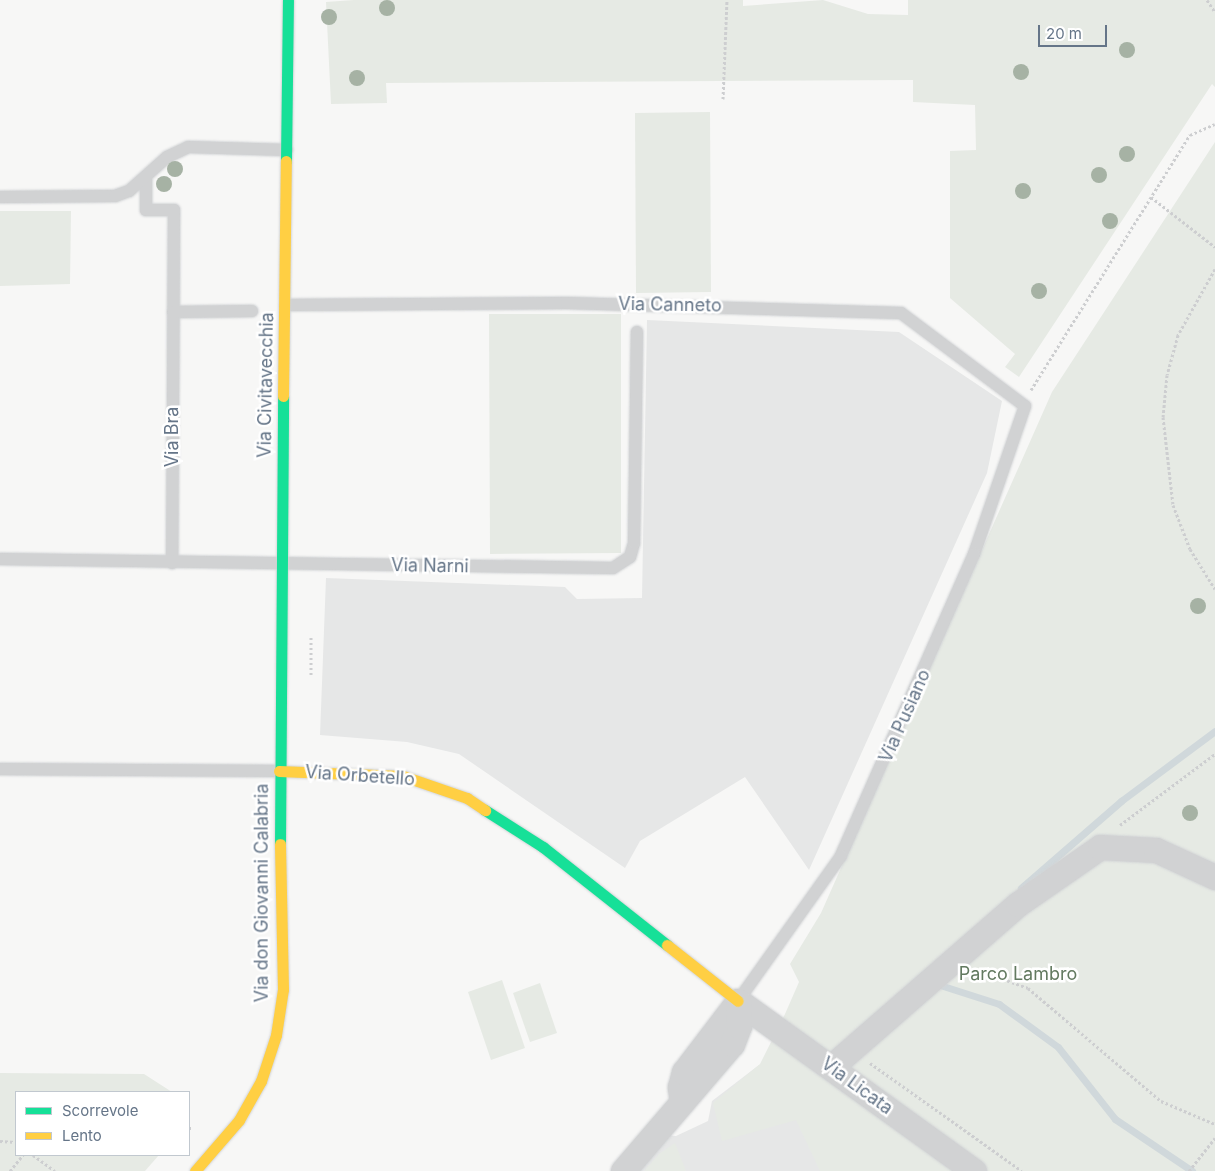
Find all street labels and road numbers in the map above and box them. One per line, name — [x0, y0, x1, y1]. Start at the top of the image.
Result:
street label: Via Canneto — [618, 293, 722, 317]
street label: Via Civitavecchia — [254, 312, 278, 458]
street label: Via Bra — [161, 407, 183, 467]
street label: Via Narni — [391, 555, 469, 577]
street label: Via Pusiano — [875, 666, 935, 766]
street label: Via Orbetello — [304, 761, 416, 791]
street label: Via don Giovanni Calabria — [251, 784, 273, 1002]
street label: Via Licata — [817, 1053, 897, 1119]

